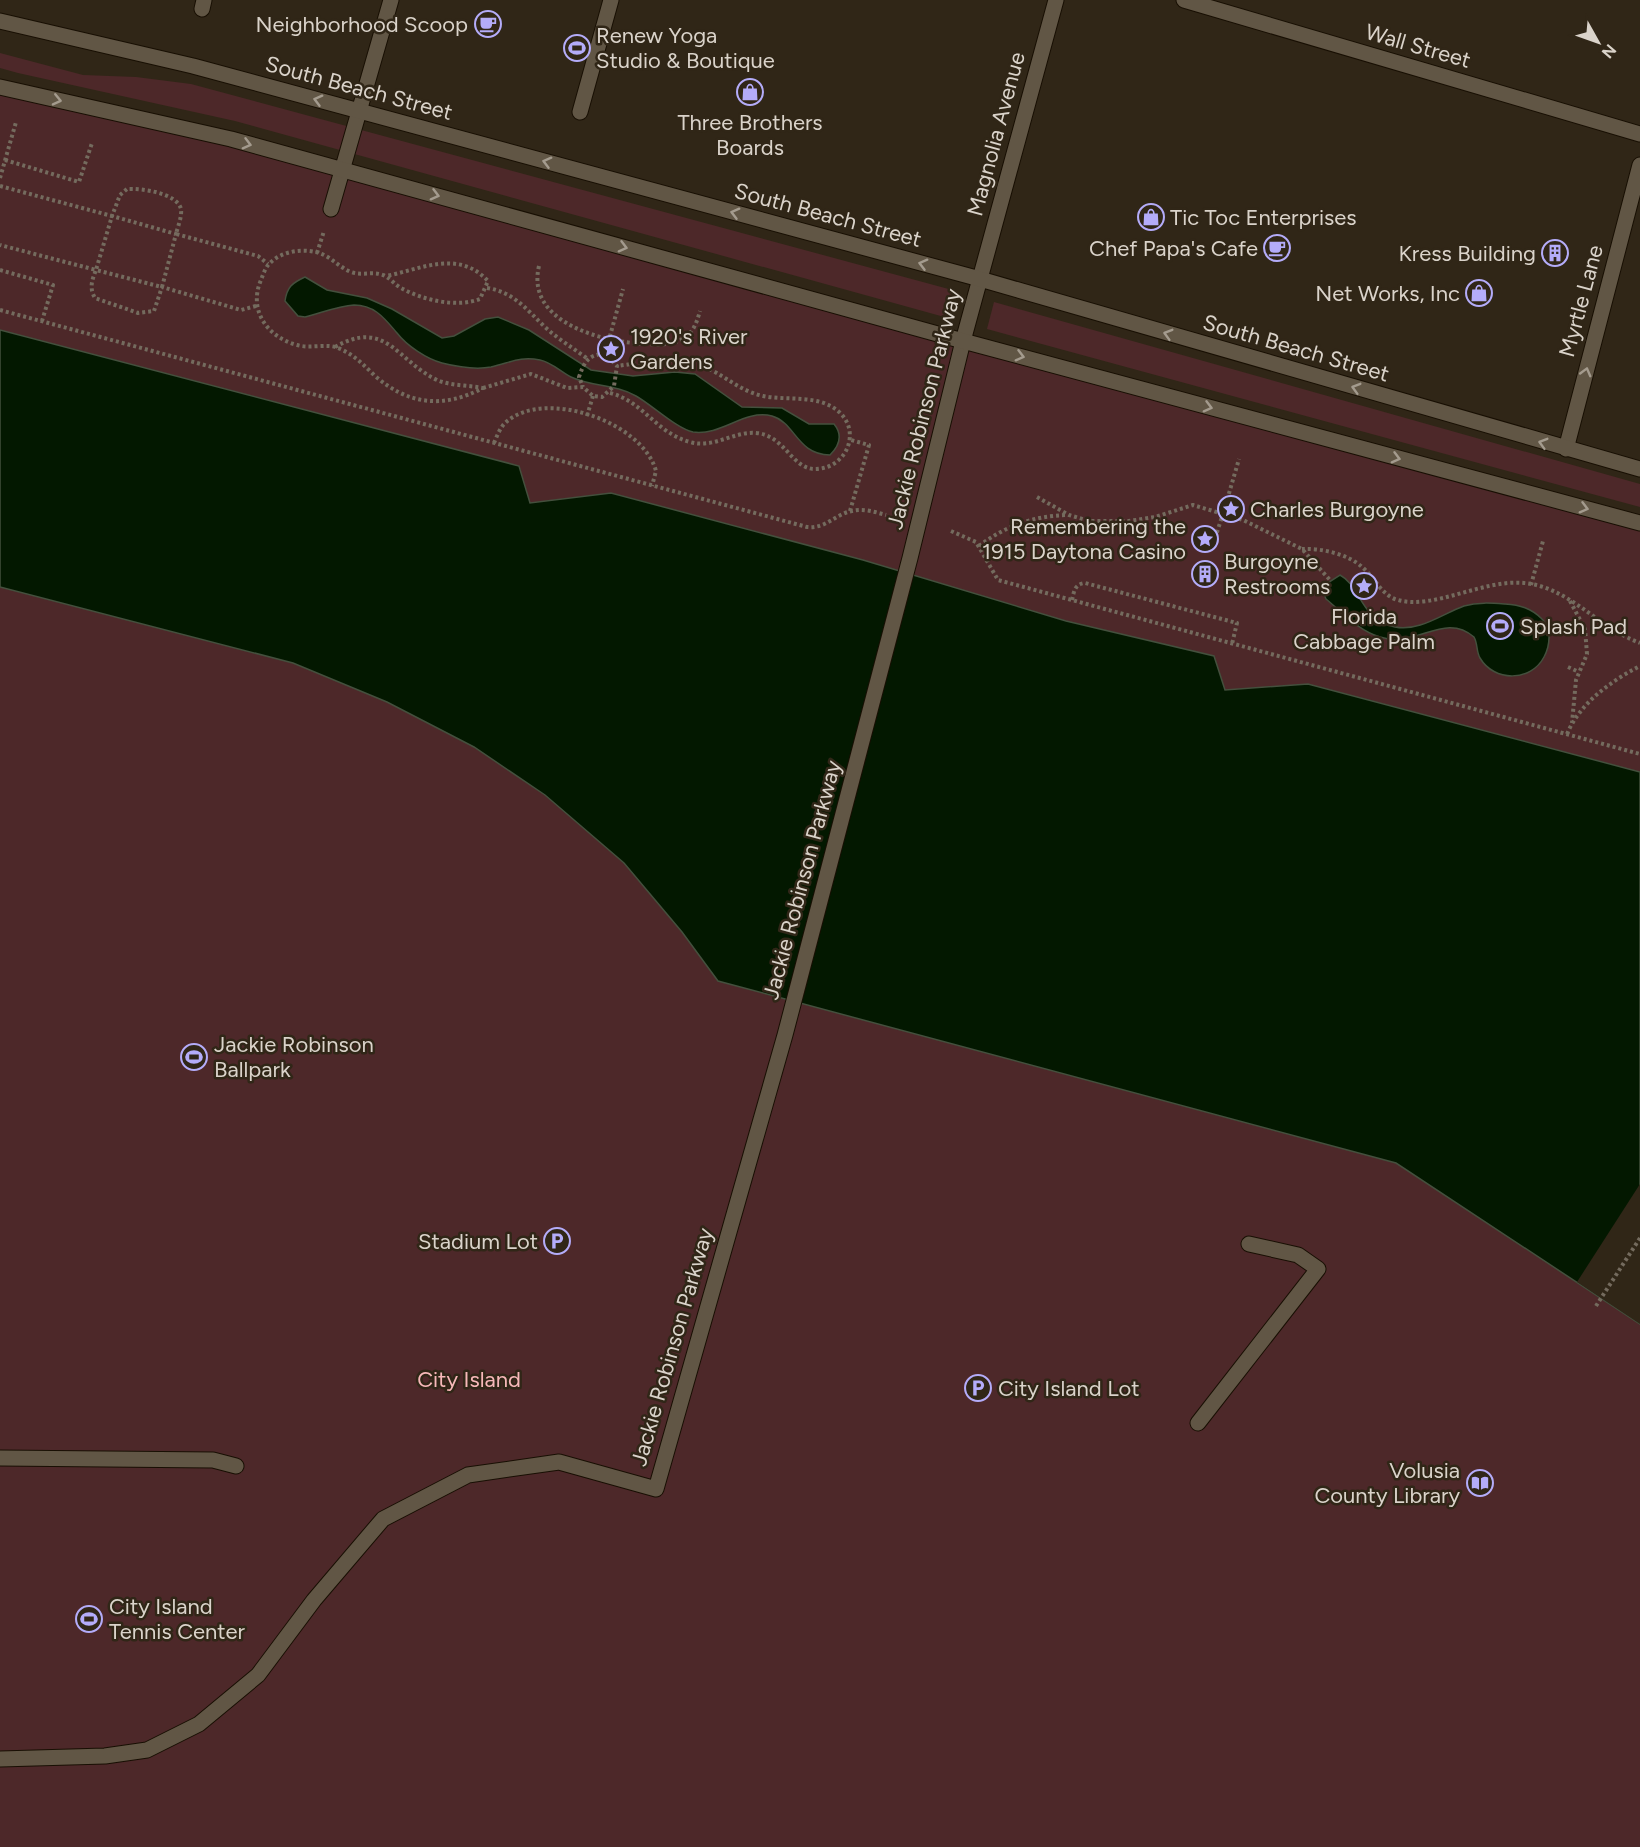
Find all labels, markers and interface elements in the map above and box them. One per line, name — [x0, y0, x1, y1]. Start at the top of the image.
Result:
cafe icon: Neighborhood Scoop — [473, 9, 503, 39]
place label: Neighborhood Scoop — [256, 11, 468, 38]
north arrow — [1568, 12, 1628, 72]
street label: Wall Street — [1362, 18, 1474, 74]
place label: Renew Yoga Studio & Boutique — [596, 22, 775, 74]
sports icon: Renew Yoga Studio & Boutique — [562, 33, 592, 63]
text: N — [1598, 40, 1620, 62]
street label: Magnolia Avenue — [961, 49, 1031, 219]
street label: South Beach Street — [263, 50, 455, 126]
shop icon: Three Brothers Boards — [735, 77, 765, 107]
one-way arrow — [52, 93, 62, 106]
one-way arrow — [313, 95, 324, 107]
place label: Three Brothers Boards — [677, 109, 823, 161]
one-way arrow — [242, 136, 252, 149]
one-way arrow — [542, 157, 553, 169]
street label: South Beach Street — [732, 177, 924, 253]
one-way arrow — [430, 188, 440, 201]
shop icon: Tic Toc Enterprises — [1136, 202, 1166, 232]
place label: Tic Toc Enterprises — [1170, 204, 1357, 231]
one-way arrow — [730, 208, 741, 220]
cafe icon: Chef Papa's Cafe — [1262, 233, 1292, 263]
place label: Chef Papa's Cafe — [1089, 235, 1258, 262]
building icon: Kress Building — [1540, 238, 1570, 268]
one-way arrow — [618, 240, 628, 253]
place label: Kress Building — [1398, 240, 1536, 267]
street label: Myrtle Lane — [1553, 242, 1609, 360]
one-way arrow — [918, 258, 928, 271]
shop icon: Net Works, Inc — [1464, 278, 1494, 308]
place label: Net Works, Inc — [1315, 280, 1460, 307]
street label: Jackie Robinson Parkway — [881, 286, 967, 532]
street label: South Beach Street — [1200, 308, 1392, 388]
place label: 1920's River Gardens — [630, 323, 748, 375]
one-way arrow — [1164, 329, 1174, 341]
place icon: 1920's River Gardens — [596, 334, 626, 364]
one-way arrow — [1014, 349, 1024, 362]
one-way arrow — [1578, 368, 1591, 378]
one-way arrow — [1351, 383, 1362, 395]
one-way arrow — [1202, 400, 1213, 412]
one-way arrow — [1538, 438, 1549, 450]
one-way arrow — [1391, 450, 1401, 463]
place icon: Charles Burgoyne — [1216, 494, 1246, 524]
place label: Charles Burgoyne — [1250, 496, 1424, 523]
one-way arrow — [1579, 501, 1589, 514]
place label: Remembering the 1915 Daytona Casino — [982, 513, 1186, 565]
place icon: Remembering the 1915 Daytona Casino — [1190, 524, 1220, 554]
place label: Burgoyne Restrooms — [1224, 548, 1330, 600]
building icon: Burgoyne Restrooms — [1190, 559, 1220, 589]
place icon: Florida Cabbage Palm — [1349, 571, 1379, 601]
place label: Florida Cabbage Palm — [1293, 603, 1435, 655]
sports icon: Splash Pad — [1485, 611, 1515, 641]
place label: Splash Pad — [1520, 613, 1627, 640]
street label: Jackie Robinson Parkway — [757, 757, 847, 1003]
place label: Jackie Robinson Ballpark — [214, 1031, 374, 1083]
sports icon: Jackie Robinson Ballpark — [179, 1042, 209, 1072]
street label: Jackie Robinson Parkway — [625, 1224, 719, 1469]
parking icon: Stadium Lot — [542, 1226, 572, 1256]
place label: Stadium Lot — [418, 1228, 538, 1255]
park label: City Island — [417, 1366, 521, 1393]
parking icon: City Island Lot — [963, 1373, 993, 1403]
place label: City Island Lot — [998, 1375, 1140, 1402]
place label: Volusia County Library — [1314, 1457, 1460, 1509]
library icon: Volusia County Library — [1465, 1468, 1495, 1498]
place label: City Island Tennis Center — [109, 1593, 246, 1645]
sports icon: City Island Tennis Center — [74, 1604, 104, 1634]

